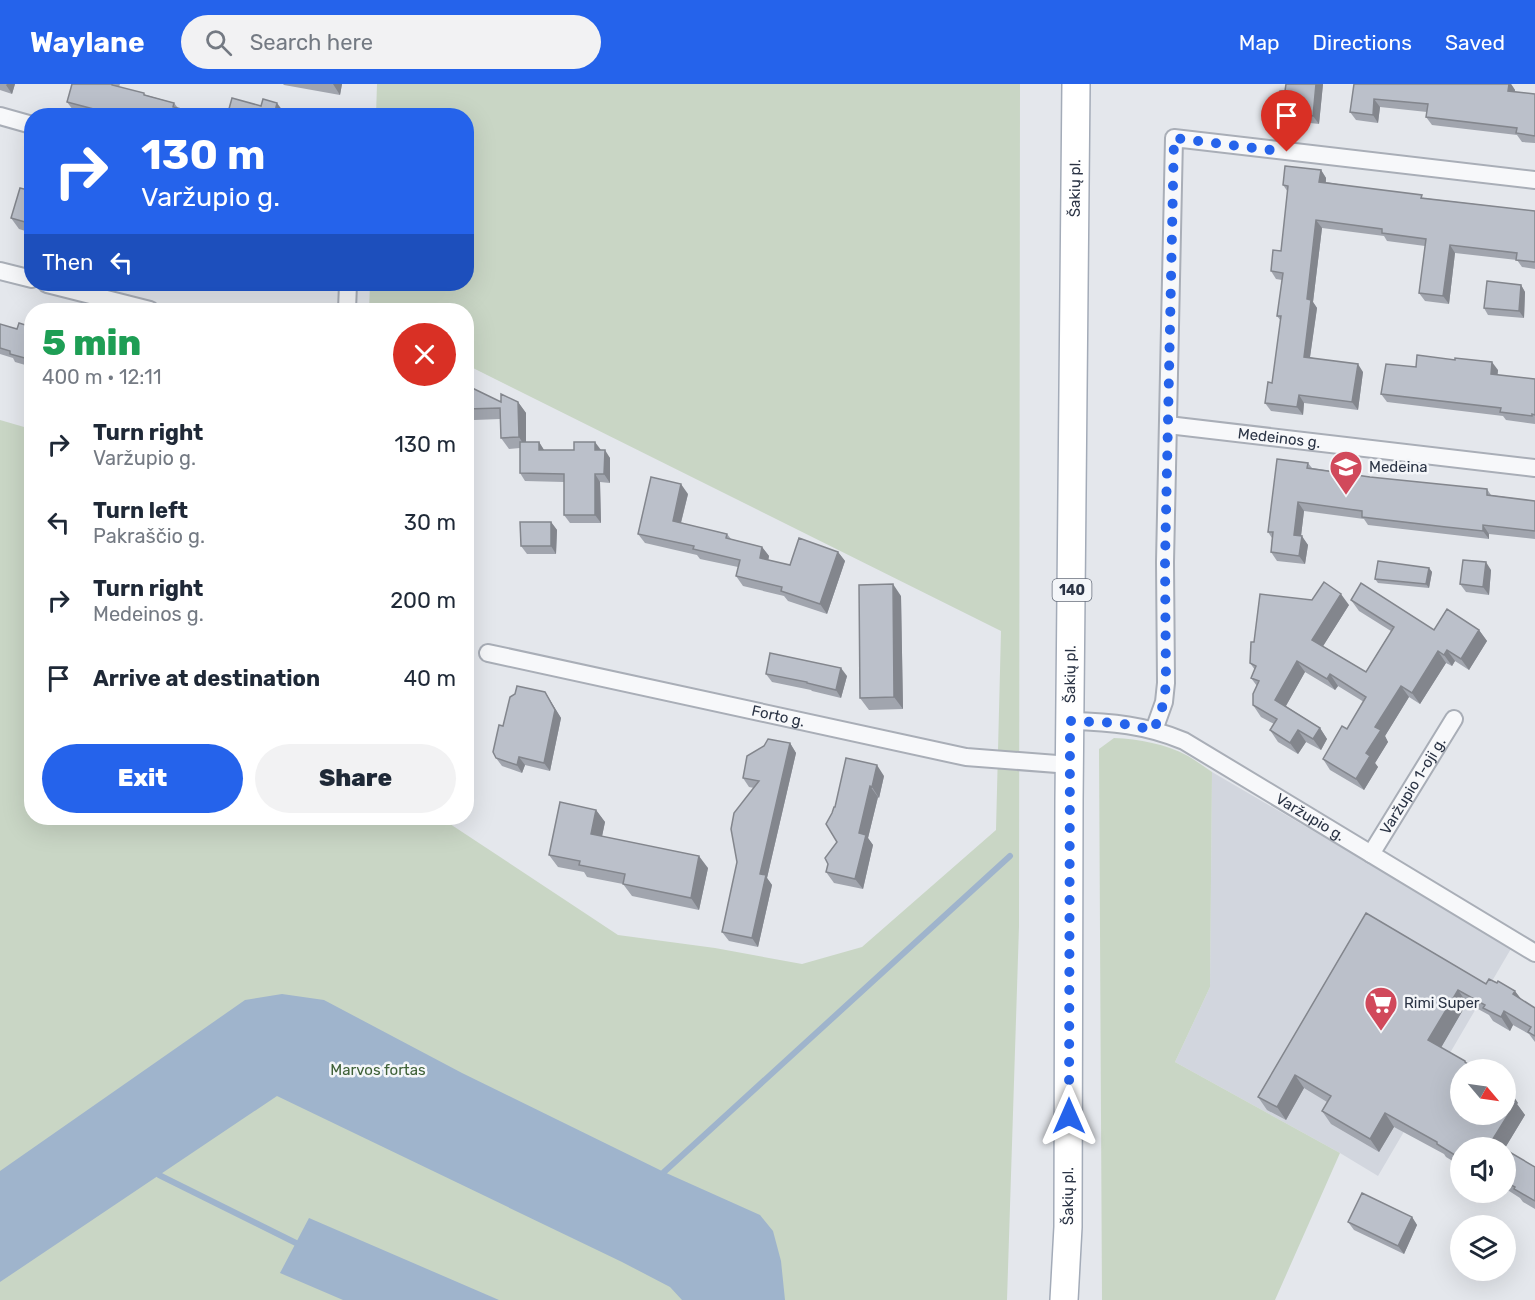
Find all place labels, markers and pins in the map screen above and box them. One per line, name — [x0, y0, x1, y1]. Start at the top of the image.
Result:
pin — [1261, 90, 1312, 152]
school or university icon: Medeina — [1328, 449, 1364, 496]
place label: Medeina — [1369, 458, 1428, 476]
supermarket icon: Rimi Super — [1363, 985, 1399, 1032]
place label: Rimi Super — [1404, 994, 1480, 1012]

